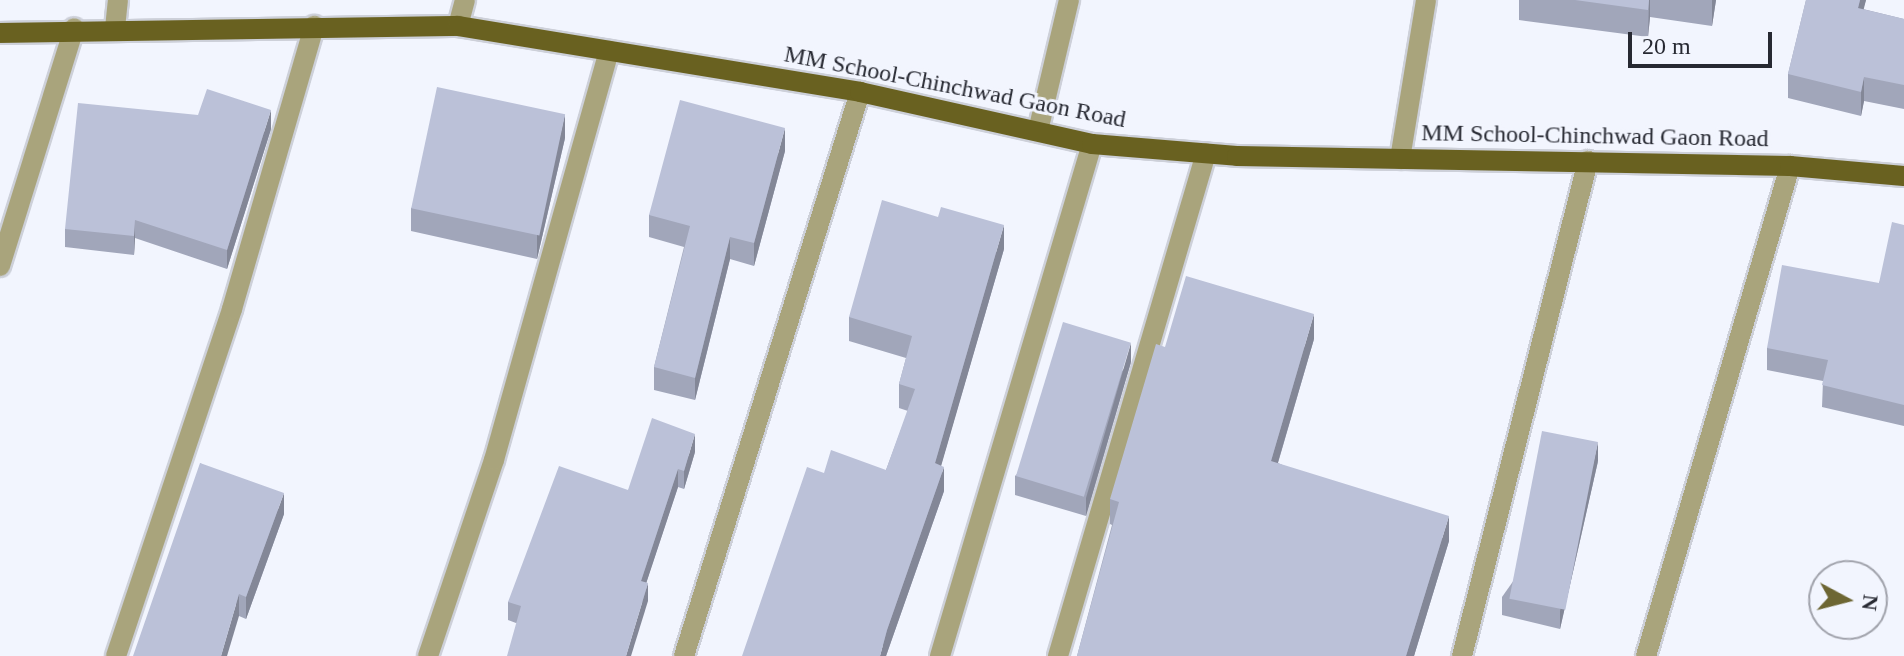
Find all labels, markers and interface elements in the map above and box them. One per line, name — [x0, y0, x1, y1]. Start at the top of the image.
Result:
scale bar — [1632, 16, 1776, 66]
text: 20 m — [1642, 33, 1691, 59]
street label: MM School-Chinchwad Gaon Road — [782, 40, 1128, 134]
street label: MM School-Chinchwad Gaon Road — [1421, 119, 1769, 153]
north arrow — [1808, 560, 1888, 640]
text: N — [1857, 593, 1884, 612]

